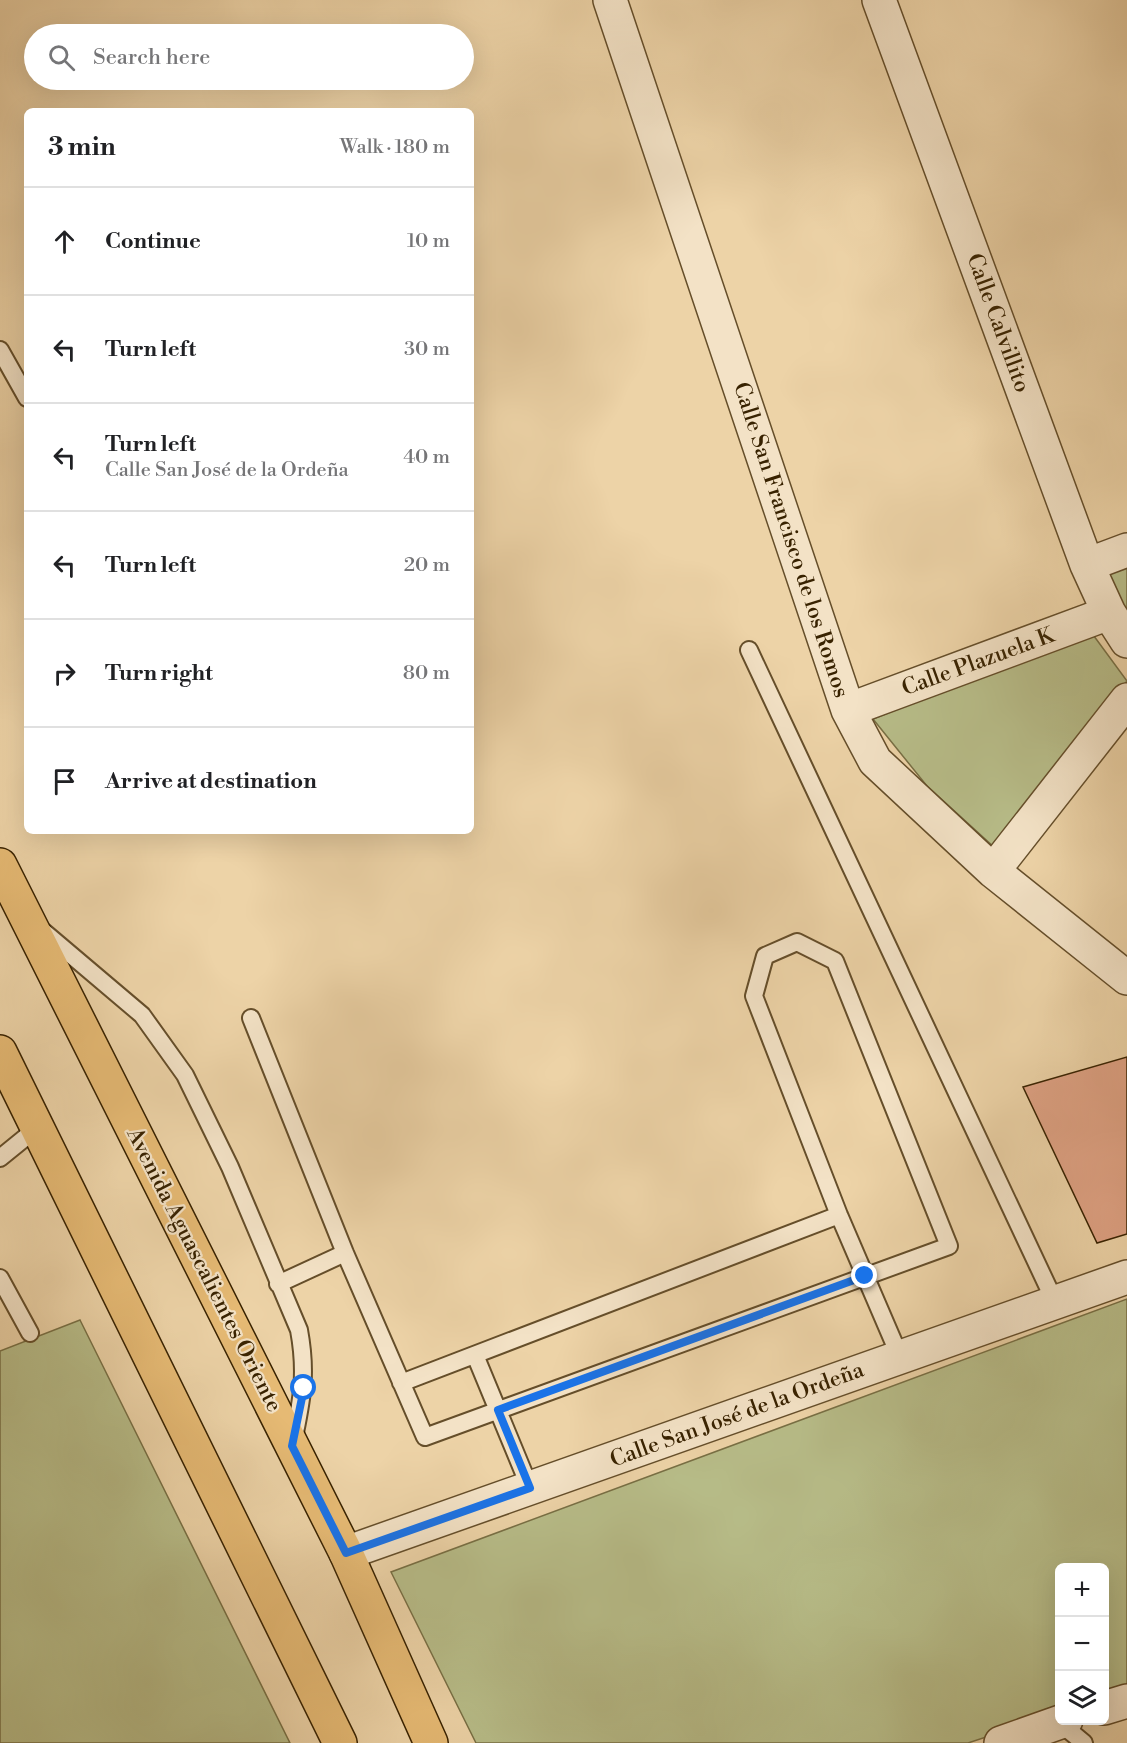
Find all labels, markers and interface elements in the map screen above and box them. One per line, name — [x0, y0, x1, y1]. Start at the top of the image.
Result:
search box — [24, 24, 474, 90]
icon: search — [45, 41, 78, 74]
text: Search here — [93, 44, 210, 71]
text: 3 min — [48, 131, 116, 163]
text: Walk · 180 m — [340, 135, 450, 160]
icon: ahead — [48, 225, 81, 258]
text: Continue — [105, 228, 201, 255]
text: 10 m — [407, 229, 450, 254]
street label: Calle Calvillito — [960, 250, 1036, 396]
icon: left — [48, 333, 81, 366]
text: Turn left — [105, 336, 196, 363]
text: 30 m — [404, 337, 450, 362]
street label: Calle San Francisco de los Romos — [727, 379, 855, 701]
text: Turn left — [105, 431, 196, 458]
icon: left — [48, 441, 81, 474]
text: 40 m — [403, 445, 450, 470]
text: Calle San José de la Ordeña — [105, 458, 349, 483]
icon: left — [48, 549, 81, 582]
text: Turn left — [105, 552, 196, 579]
text: 20 m — [404, 553, 450, 578]
street label: Calle Plazuela K — [898, 621, 1060, 702]
icon: right — [48, 657, 81, 690]
text: Turn right — [105, 660, 213, 687]
text: 80 m — [403, 661, 450, 686]
icon: arrive — [48, 765, 81, 798]
text: Arrive at destination — [105, 768, 317, 795]
street label: Avenida Aguascalientes Oriente — [120, 1123, 288, 1417]
route end — [851, 1262, 877, 1288]
street label: Calle San José de la Ordeña — [606, 1356, 868, 1474]
route start — [290, 1374, 316, 1400]
map controls — [1055, 1563, 1109, 1725]
button: + — [1055, 1563, 1109, 1617]
button: − — [1055, 1617, 1109, 1671]
button: layers — [1055, 1671, 1109, 1725]

